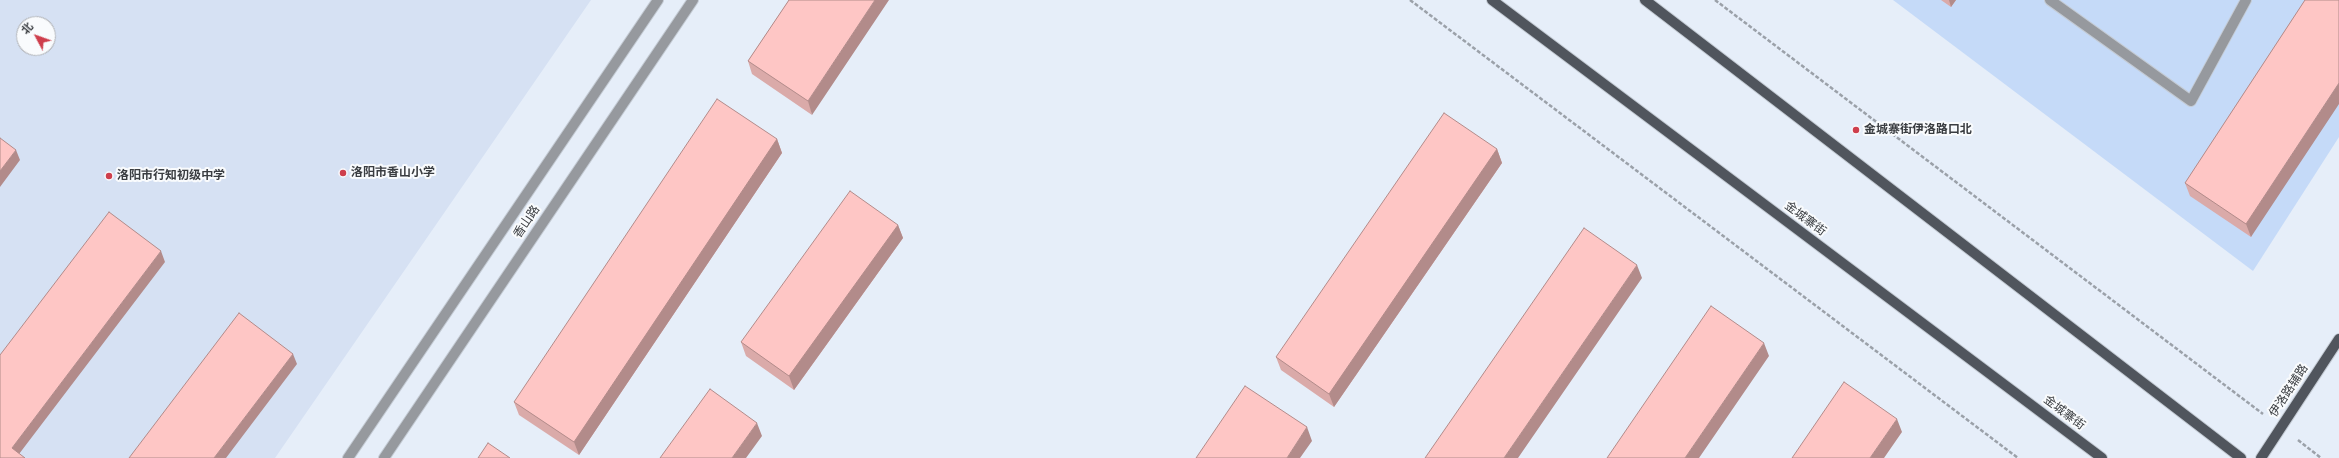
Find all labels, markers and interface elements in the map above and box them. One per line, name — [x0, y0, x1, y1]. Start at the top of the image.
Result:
north arrow — [16, 16, 56, 56]
text: 北 — [19, 20, 36, 37]
place label: 金城寨街伊洛路口北 — [1864, 123, 1972, 137]
marker: 金城寨街伊洛路口北 — [1851, 125, 1861, 135]
place label: 洛阳市香山小学 — [351, 166, 435, 180]
marker: 洛阳市香山小学 — [338, 168, 348, 178]
place label: 洛阳市行知初级中学 — [117, 169, 225, 183]
marker: 洛阳市行知初级中学 — [104, 171, 114, 181]
street label: 金城寨街 — [1781, 199, 1829, 239]
street label: 香山路 — [511, 203, 543, 241]
street label: 伊洛路辅路 — [2267, 362, 2311, 420]
street label: 金城寨街 — [2040, 393, 2088, 433]

